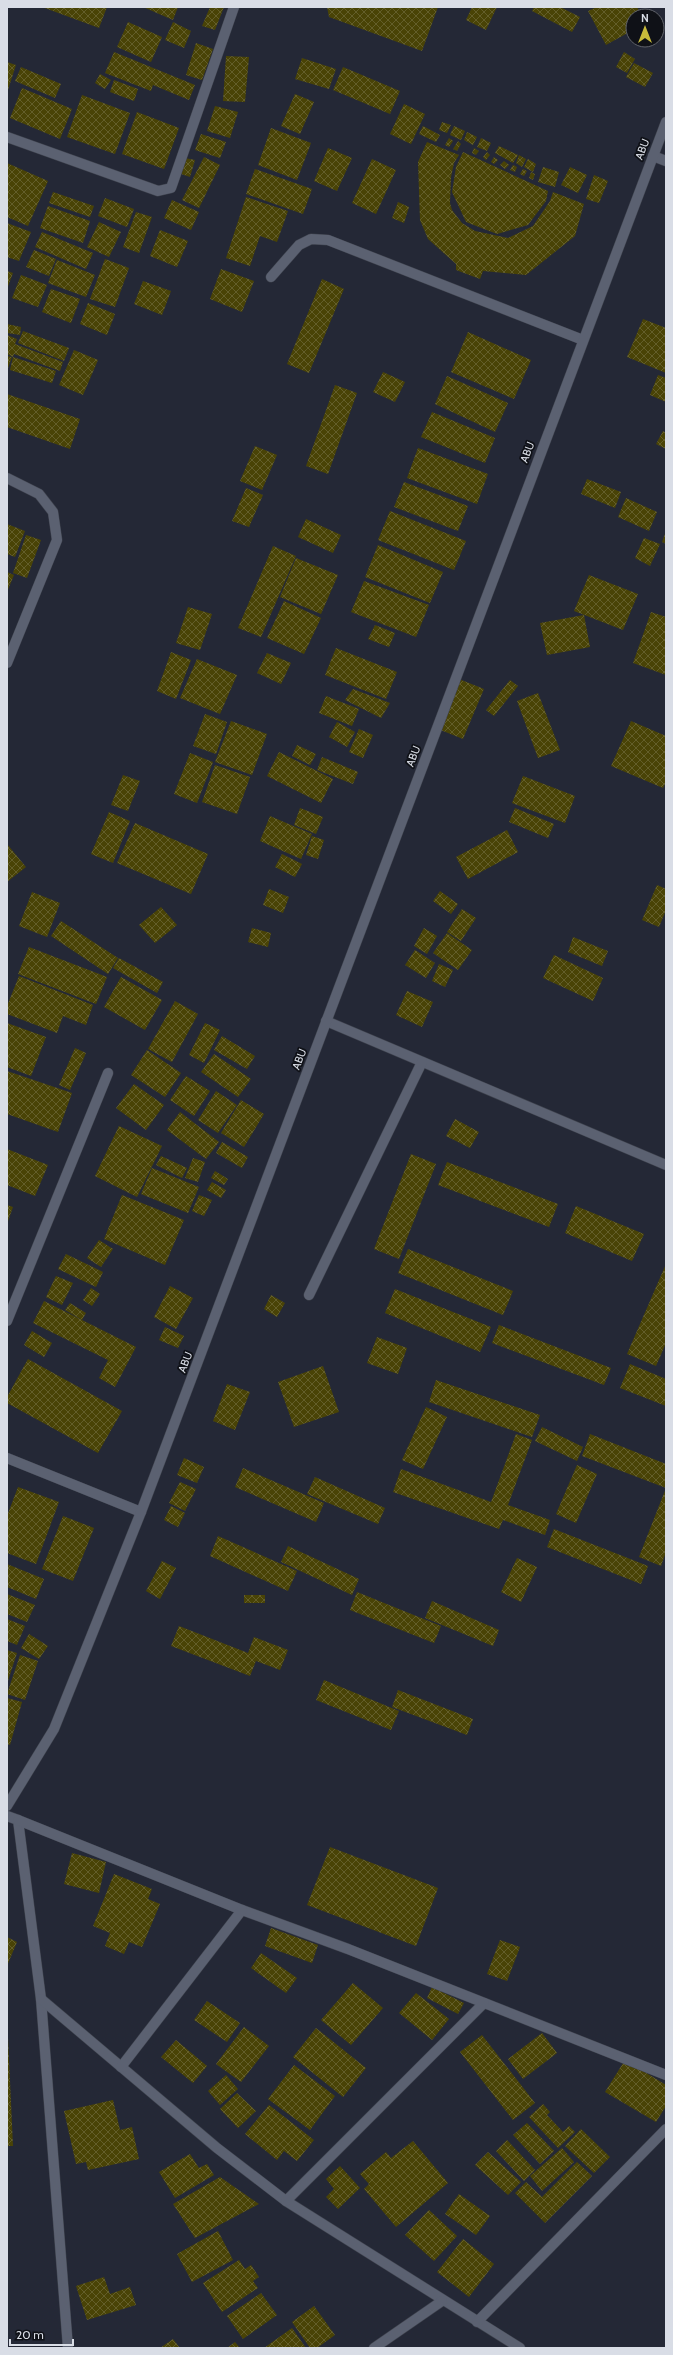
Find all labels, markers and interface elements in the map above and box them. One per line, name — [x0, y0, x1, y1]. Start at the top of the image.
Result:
north arrow — [625, 8, 665, 48]
text: N — [641, 11, 649, 25]
street label: ABU — [632, 137, 652, 161]
street label: ABU — [517, 440, 537, 464]
street label: ABU — [403, 744, 423, 768]
street label: ABU — [289, 1047, 309, 1071]
street label: ABU — [175, 1350, 195, 1374]
scale bar — [10, 2321, 73, 2347]
text: 20 m — [16, 2327, 44, 2342]

